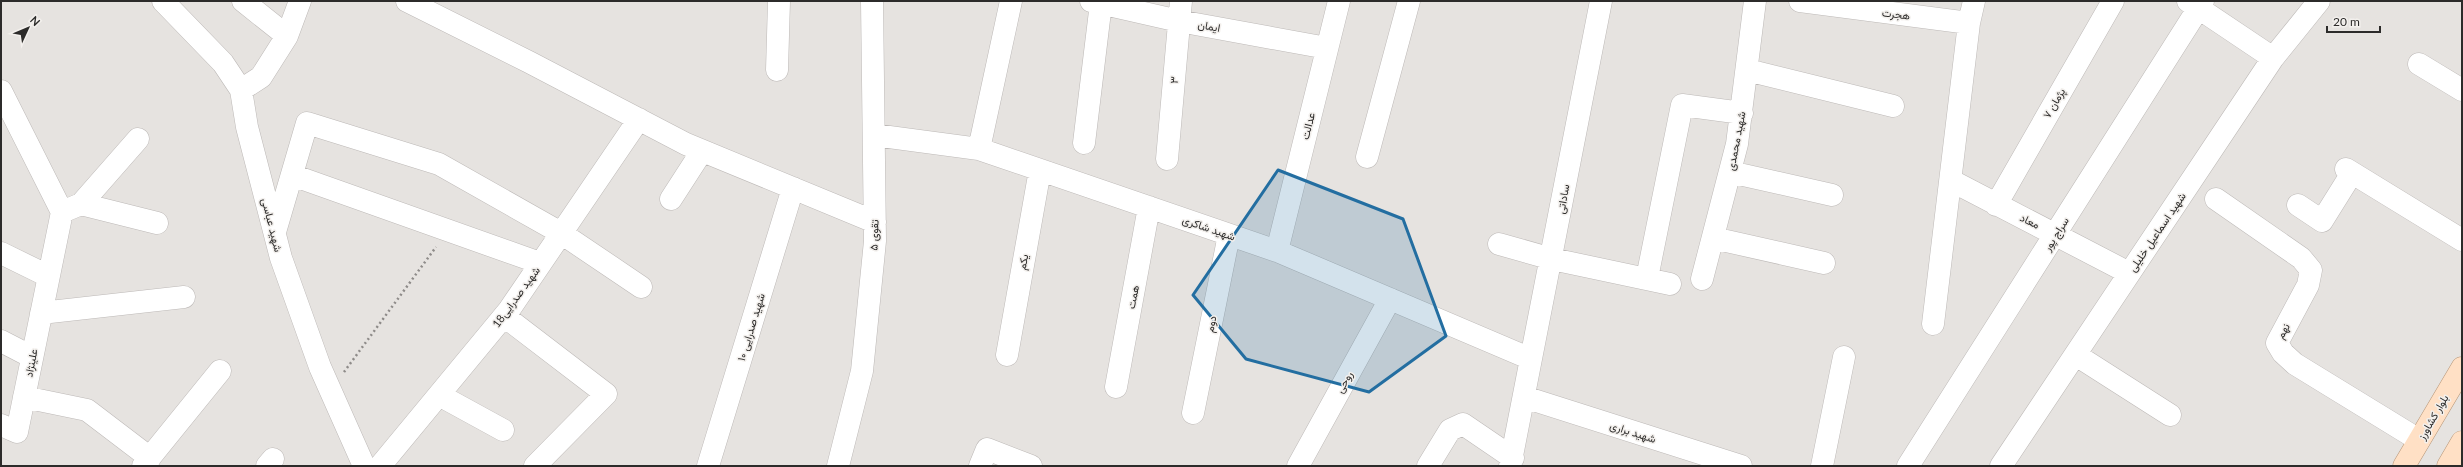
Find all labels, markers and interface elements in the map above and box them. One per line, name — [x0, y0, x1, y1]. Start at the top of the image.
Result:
street label: هجرت — [1881, 5, 1911, 23]
north arrow — [8, 8, 48, 48]
scale bar — [2327, 8, 2380, 34]
text: N — [28, 13, 43, 28]
text: 20 m — [2333, 14, 2360, 29]
street label: ایمان — [1197, 17, 1221, 35]
street label: ۳ — [1167, 76, 1180, 84]
street label: پژمان ۷ — [2040, 85, 2069, 121]
street label: شهید محمدی — [1723, 110, 1749, 172]
street label: عدالت — [1298, 111, 1317, 141]
street label: ساداتی — [1554, 183, 1573, 215]
street label: شهید اسماعیل خلیلی — [2125, 189, 2189, 274]
street label: شهید عباسی — [259, 197, 286, 254]
street label: معاد — [2018, 210, 2042, 231]
street label: شهید شاکری — [1181, 212, 1238, 244]
street label: سراج پور — [2040, 214, 2073, 255]
street label: تقوی ۵ — [866, 219, 882, 251]
street label: یکم — [1015, 253, 1032, 271]
street label: شهید صدرایی18 — [489, 263, 543, 330]
street label: همت — [1124, 283, 1141, 310]
street label: شهید صدرایی ۱۰ — [734, 291, 768, 363]
street label: دوم — [1203, 314, 1220, 334]
street label: نهم — [2273, 321, 2294, 342]
street label: علینژاد — [21, 347, 41, 378]
street label: روحی — [1332, 368, 1356, 395]
street label: بلوار کشاورز — [2414, 392, 2452, 443]
street label: شهید براری — [1608, 418, 1658, 446]

